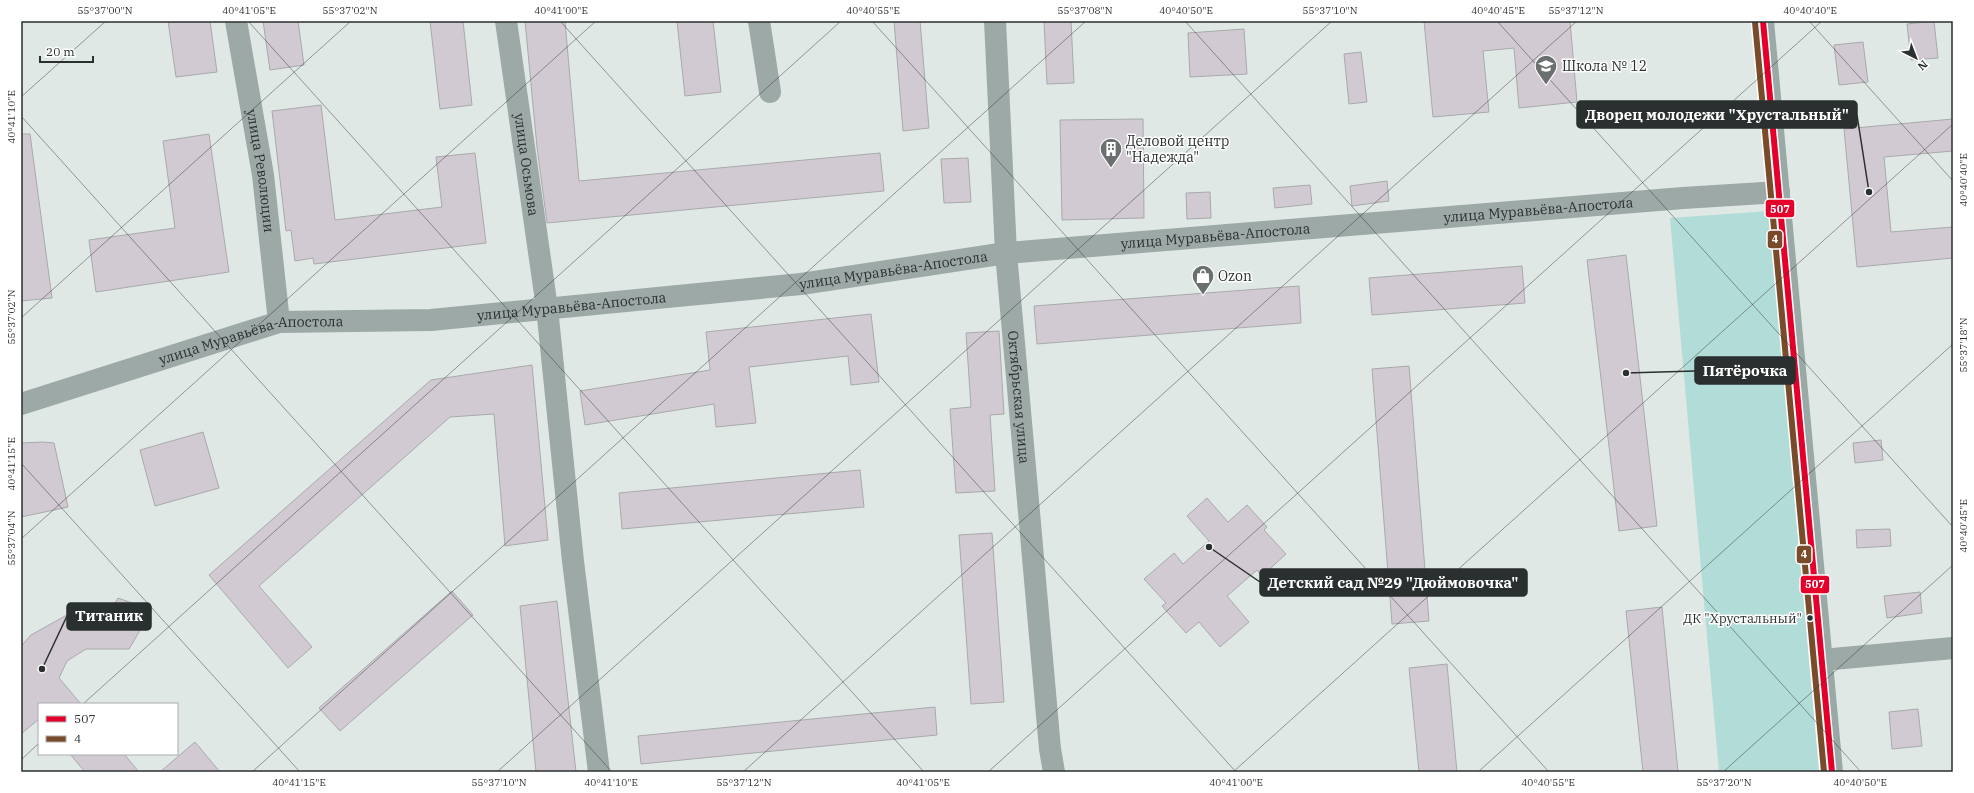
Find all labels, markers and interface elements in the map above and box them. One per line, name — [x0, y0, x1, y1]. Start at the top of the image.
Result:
text: 55°37'00"N — [78, 4, 133, 17]
text: 40°41'05"E — [222, 4, 276, 17]
text: 55°37'02"N — [323, 4, 378, 17]
text: 40°41'00"E — [534, 4, 588, 17]
text: 40°40'55"E — [846, 4, 900, 17]
text: 55°37'08"N — [1058, 4, 1113, 17]
text: 40°40'50"E — [1159, 4, 1213, 17]
text: 55°37'10"N — [1303, 4, 1358, 17]
text: 40°40'45"E — [1471, 4, 1525, 17]
text: 55°37'12"N — [1549, 4, 1604, 17]
text: 40°40'40"E — [1783, 4, 1837, 17]
scale bar — [40, 38, 93, 64]
north arrow — [1896, 38, 1936, 78]
text: 20 m — [46, 44, 75, 59]
school or university icon: Школа № 12 — [1533, 53, 1559, 86]
place label: Школа № 12 — [1562, 57, 1647, 75]
text: N — [1915, 57, 1931, 74]
text: 40°41'10"E — [5, 90, 18, 144]
callout: Дворец молодежи "Хрустальный" — [1577, 101, 1857, 128]
text: Дворец молодежи "Хрустальный" — [1585, 105, 1849, 124]
street label: улица Революции — [243, 108, 278, 233]
street label: улица Осьмова — [510, 112, 543, 217]
place label: Деловой центр "Надежда" — [1126, 132, 1229, 166]
building icon: Деловой центр "Надежда" — [1098, 136, 1124, 169]
text: 40°40'40"E — [1957, 153, 1970, 207]
street label: улица Муравьёва-Апостола — [1443, 193, 1634, 226]
line badge: 507 — [1765, 199, 1795, 218]
text: 507 — [1770, 202, 1790, 216]
street label: улица Муравьёва-Апостола — [1120, 219, 1311, 253]
line badge: 4 — [1767, 230, 1783, 249]
text: 4 — [1772, 232, 1779, 246]
street label: улица Муравьёва-Апостола — [798, 247, 989, 293]
shop icon: Ozon — [1190, 263, 1216, 296]
place label: Ozon — [1218, 267, 1252, 285]
street label: улица Муравьёва-Апостола — [476, 288, 667, 324]
text: 55°37'02"N — [5, 289, 18, 345]
street label: улица Муравьёва-Апостола — [156, 312, 344, 369]
text: 55°37'18"N — [1957, 317, 1970, 373]
street label: Октябрьская улица — [1004, 330, 1034, 465]
callout: Пятёрочка — [1695, 357, 1795, 384]
text: Пятёрочка — [1703, 361, 1788, 380]
text: 40°41'15"E — [5, 437, 18, 491]
text: 40°40'45"E — [1957, 499, 1970, 553]
text: 55°37'04"N — [5, 510, 18, 566]
line badge: 4 — [1796, 545, 1812, 564]
text: 4 — [1801, 547, 1808, 561]
callout: Детский сад №29 "Дюймовочка" — [1260, 569, 1527, 596]
text: Детский сад №29 "Дюймовочка" — [1268, 573, 1518, 592]
line badge: 507 — [1800, 575, 1830, 594]
text: 507 — [1805, 577, 1825, 591]
callout: Титаник — [67, 603, 151, 630]
text: Титаник — [75, 606, 143, 625]
place label: ДК "Хрустальный" — [1683, 610, 1802, 627]
marker: ДК "Хрустальный" — [1805, 613, 1815, 623]
legend — [38, 703, 178, 755]
text: 507 — [74, 711, 96, 726]
text: 4 — [74, 731, 81, 746]
text: 40°41'15"E — [272, 776, 326, 789]
text: 55°37'10"N — [472, 776, 527, 789]
text: 40°41'10"E — [584, 776, 638, 789]
text: 55°37'12"N — [717, 776, 772, 789]
text: 40°41'05"E — [896, 776, 950, 789]
text: 40°41'00"E — [1209, 776, 1263, 789]
text: 40°40'55"E — [1521, 776, 1575, 789]
text: 55°37'20"N — [1697, 776, 1752, 789]
text: 40°40'50"E — [1833, 776, 1887, 789]

